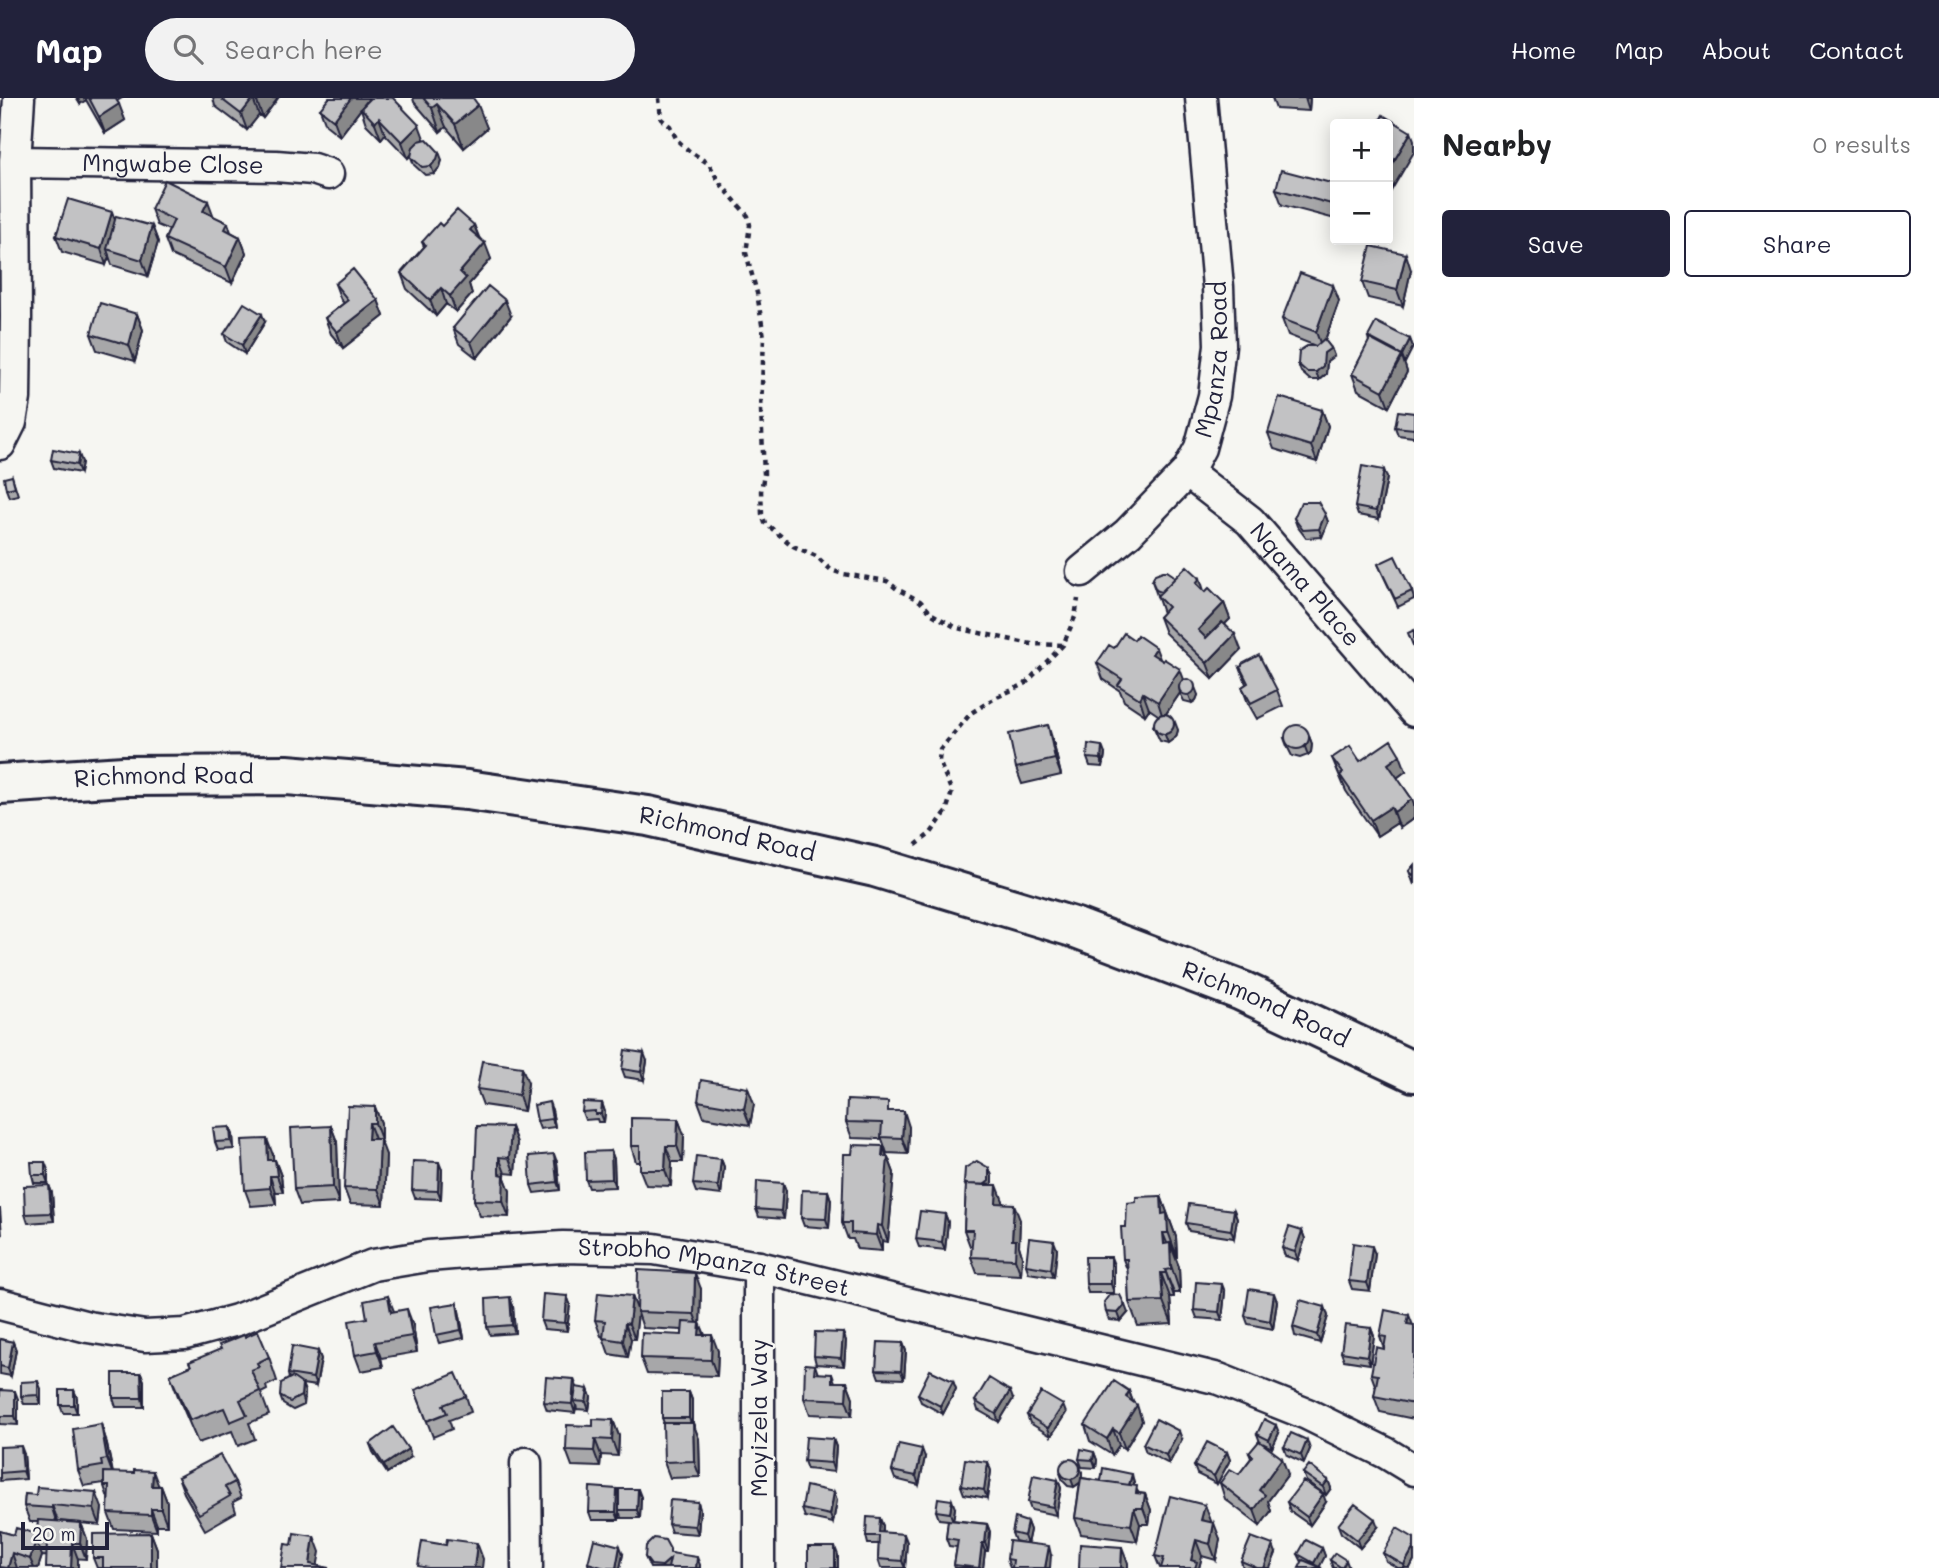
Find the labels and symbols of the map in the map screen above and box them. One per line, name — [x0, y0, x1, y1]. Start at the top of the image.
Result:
street label: Mngwabe Close — [82, 146, 264, 180]
street label: Mpanza Road — [1186, 281, 1234, 441]
street label: Nqama Place — [1244, 515, 1368, 652]
street label: Richmond Road — [73, 758, 254, 793]
street label: Richmond Road — [637, 798, 819, 867]
street label: Richmond Road — [1178, 953, 1355, 1053]
street label: Strobho Mpanza Street — [578, 1230, 853, 1303]
street label: Moyizela Way — [742, 1339, 773, 1497]
scale bar — [21, 1519, 108, 1551]

